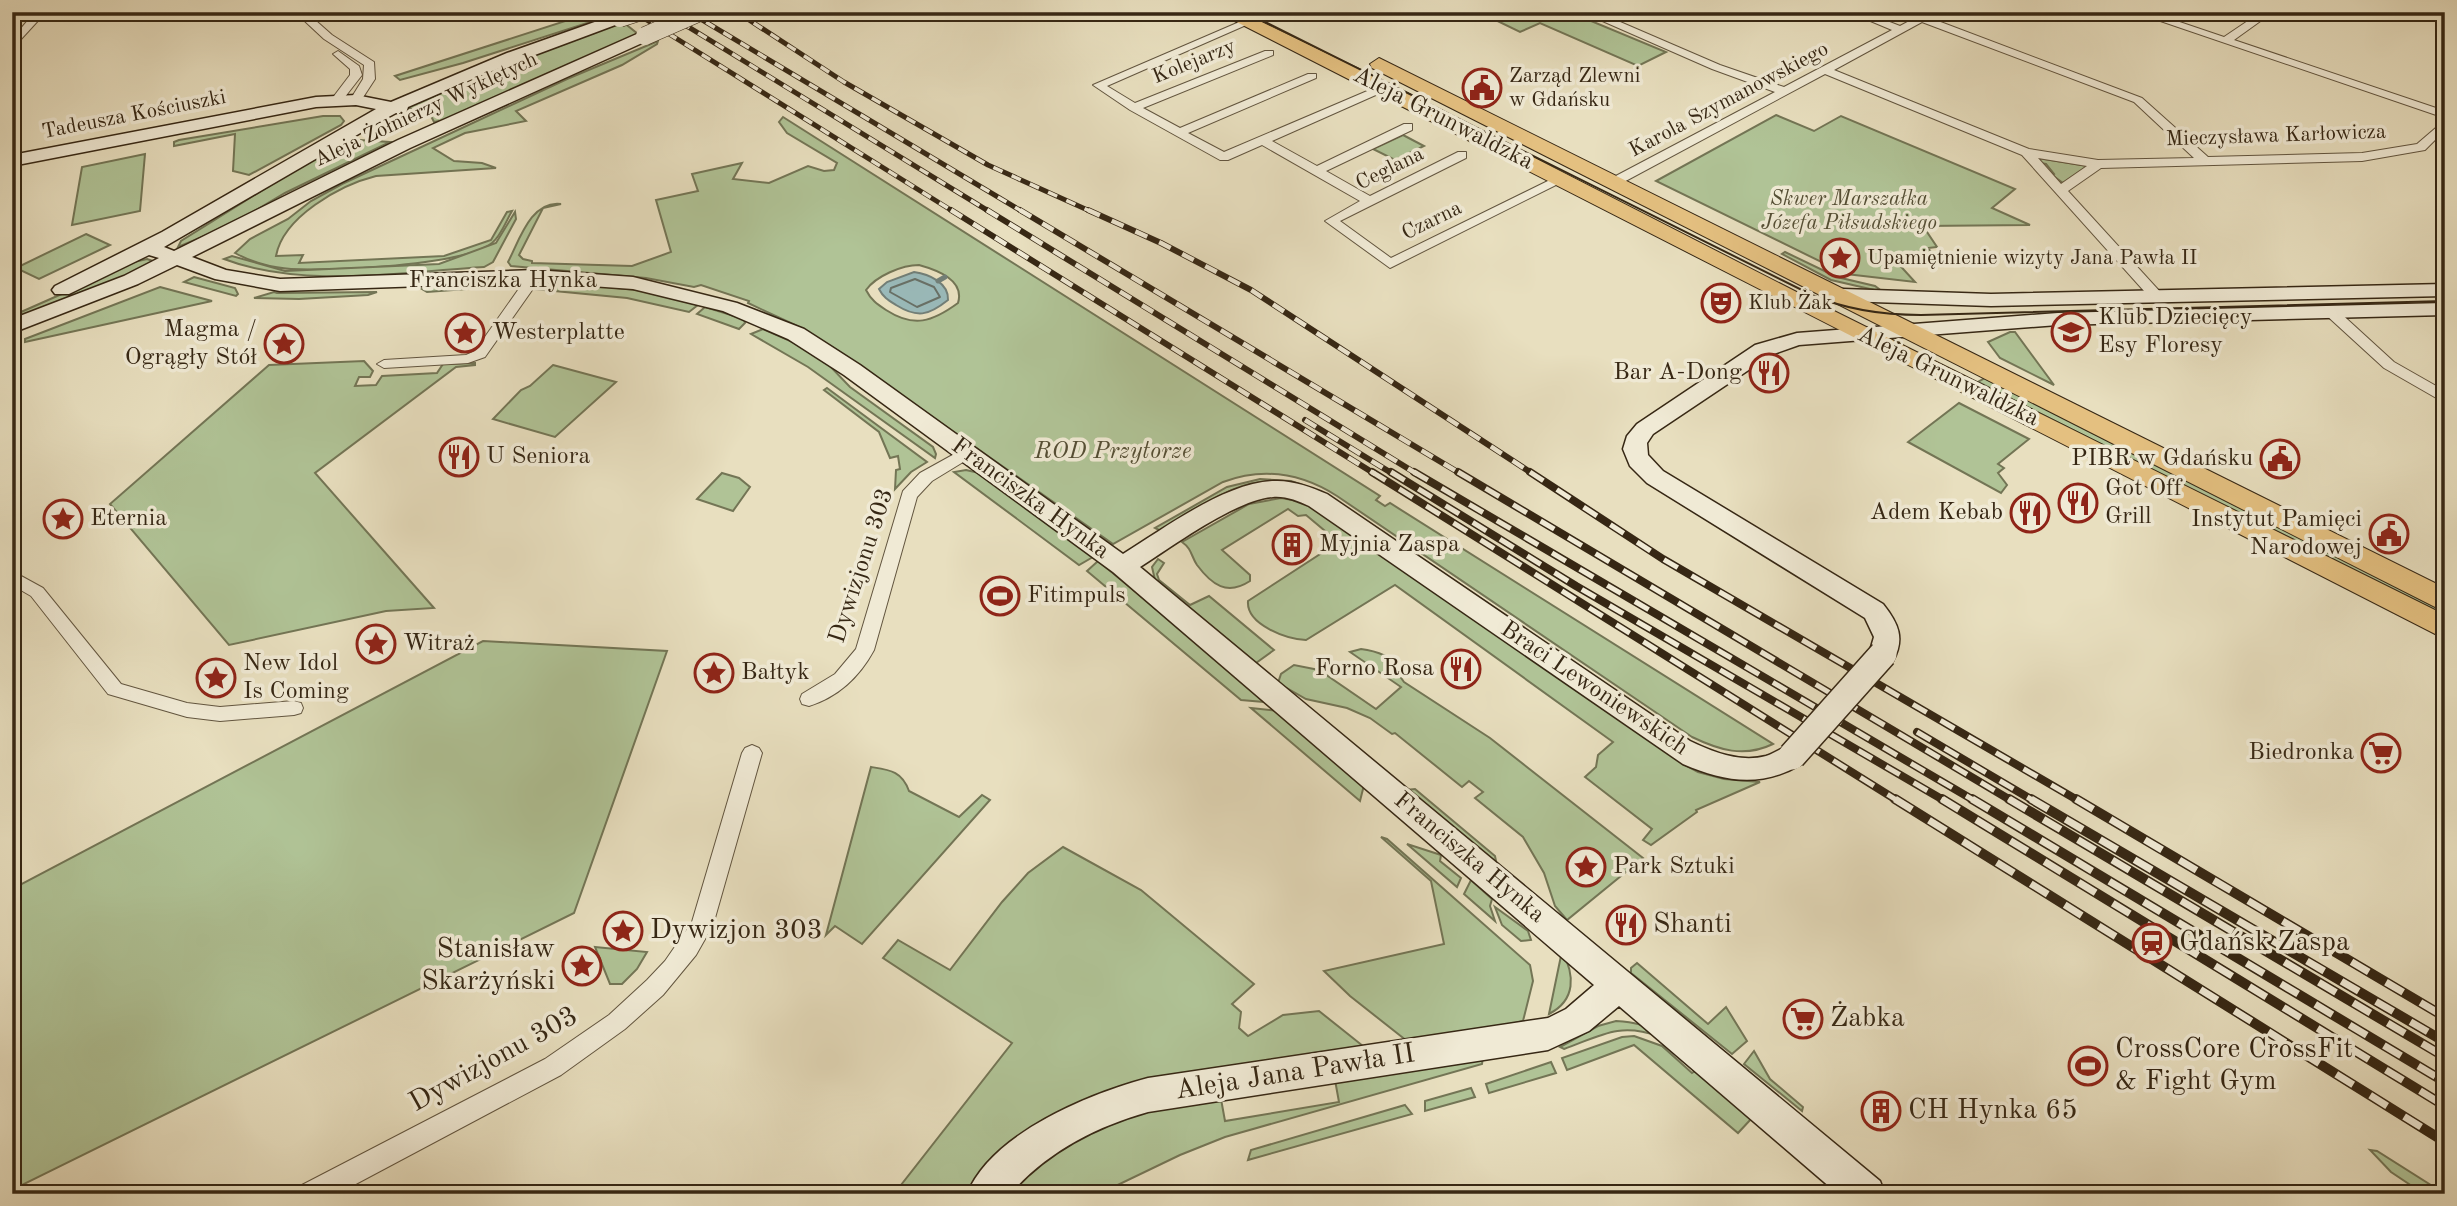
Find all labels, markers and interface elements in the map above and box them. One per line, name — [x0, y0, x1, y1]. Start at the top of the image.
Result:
street label: Kolejarzy — [1149, 36, 1239, 88]
street label: Karola Szymanowskiego — [1626, 39, 1832, 161]
street label: Aleja Żołnierzy Wyklętych — [309, 45, 541, 171]
street label: Aleja Grunwaldzka — [1349, 63, 1537, 175]
place label: Zarząd Zlewni w Gdańsku — [1509, 66, 1640, 111]
public building icon: Zarząd Zlewni w Gdańsku — [1461, 67, 1503, 109]
street label: Tadeusza Kościuszki — [40, 87, 228, 143]
street label: Mieczysława Karłowicza — [2165, 122, 2387, 150]
street label: Ceglana — [1353, 144, 1427, 194]
park label: Skwer Marszałka Józefa Piłsudskiego — [1761, 189, 1937, 234]
street label: Czarna — [1399, 198, 1465, 244]
place icon: Upamiętnienie wizyty Jana Pawła II — [1819, 237, 1861, 279]
place label: Upamiętnienie wizyty Jana Pawła II — [1867, 248, 2197, 269]
street label: Franciszka Hynka — [409, 269, 598, 293]
theatre icon: Klub Żak — [1700, 282, 1742, 324]
place label: Klub Żak — [1748, 289, 1832, 314]
place label: Klub Dziecięcy Esy Floresy — [2098, 306, 2253, 358]
school or university icon: Klub Dziecięcy Esy Floresy — [2050, 311, 2092, 353]
place icon: Westerplatte — [444, 312, 486, 354]
place label: Magma / Ogrągły Stół — [125, 318, 257, 370]
place label: Westerplatte — [492, 321, 625, 345]
place icon: Magma / Ogrągły Stół — [263, 323, 305, 365]
street label: Aleja Grunwaldzka — [1853, 323, 2043, 431]
restaurant icon: Bar A-Dong — [1748, 352, 1790, 394]
place label: Bar A-Dong — [1613, 361, 1742, 385]
street label: Franciszka Hynka — [947, 434, 1114, 564]
restaurant icon: U Seniora — [438, 436, 480, 478]
public building icon: PIBR w Gdańsku — [2259, 438, 2301, 480]
park label: ROD Przytorze — [1033, 440, 1192, 464]
place label: U Seniora — [486, 445, 591, 469]
place label: PIBR w Gdańsku — [2071, 447, 2253, 471]
place label: Got Off Grill — [2105, 477, 2183, 529]
restaurant icon: Got Off Grill — [2057, 482, 2099, 524]
street label: Dywizjonu 303 — [826, 486, 898, 646]
restaurant icon: Adem Kebab — [2009, 492, 2051, 534]
place icon: Eternia — [42, 498, 84, 540]
place label: Adem Kebab — [1870, 501, 2003, 525]
place label: Eternia — [90, 507, 167, 531]
place label: Instytut Pamięci Narodowej — [2191, 508, 2362, 560]
public building icon: Instytut Pamięci Narodowej — [2368, 513, 2410, 555]
building icon: Myjnia Zaspa — [1271, 524, 1313, 566]
place label: Myjnia Zaspa — [1319, 533, 1460, 557]
sports icon: Fitimpuls — [979, 575, 1021, 617]
place label: Fitimpuls — [1027, 584, 1126, 608]
street label: Braci Lewoniewskich — [1496, 617, 1692, 761]
place icon: Witraż — [355, 623, 397, 665]
place label: Witraż — [403, 632, 475, 656]
restaurant icon: Forno Rosa — [1440, 648, 1482, 690]
place label: New Idol Is Coming — [243, 652, 349, 704]
place icon: Bałtyk — [693, 652, 735, 694]
place icon: New Idol Is Coming — [195, 657, 237, 699]
place label: Forno Rosa — [1315, 657, 1434, 681]
place label: Bałtyk — [741, 661, 810, 685]
supermarket icon: Biedronka — [2360, 732, 2402, 774]
place label: Biedronka — [2248, 741, 2354, 765]
street label: Franciszka Hynka — [1389, 788, 1549, 928]
place icon: Park Sztuki — [1565, 846, 1607, 888]
place label: Park Sztuki — [1613, 855, 1735, 879]
restaurant icon: Shanti — [1605, 904, 1647, 946]
place icon: Dywizjon 303 — [602, 910, 644, 952]
place label: Shanti — [1653, 911, 1732, 939]
place label: Dywizjon 303 — [650, 917, 823, 945]
station icon: Gdańsk Zaspa — [2131, 922, 2173, 964]
place label: Gdańsk Zaspa — [2179, 929, 2350, 957]
place label: Stanisław Skarżyński — [421, 936, 555, 996]
place icon: Stanisław Skarżyński — [561, 945, 603, 987]
supermarket icon: Żabka — [1782, 998, 1824, 1040]
place label: Żabka — [1830, 1001, 1905, 1033]
street label: Dywizjonu 303 — [405, 1002, 583, 1118]
place label: CrossCore CrossFit & Fight Gym — [2115, 1036, 2353, 1096]
street label: Aleja Jana Pawła II — [1173, 1040, 1417, 1106]
sports icon: CrossCore CrossFit & Fight Gym — [2067, 1045, 2109, 1087]
building icon: CH Hynka 65 — [1860, 1090, 1902, 1132]
place label: CH Hynka 65 — [1908, 1097, 2077, 1125]

